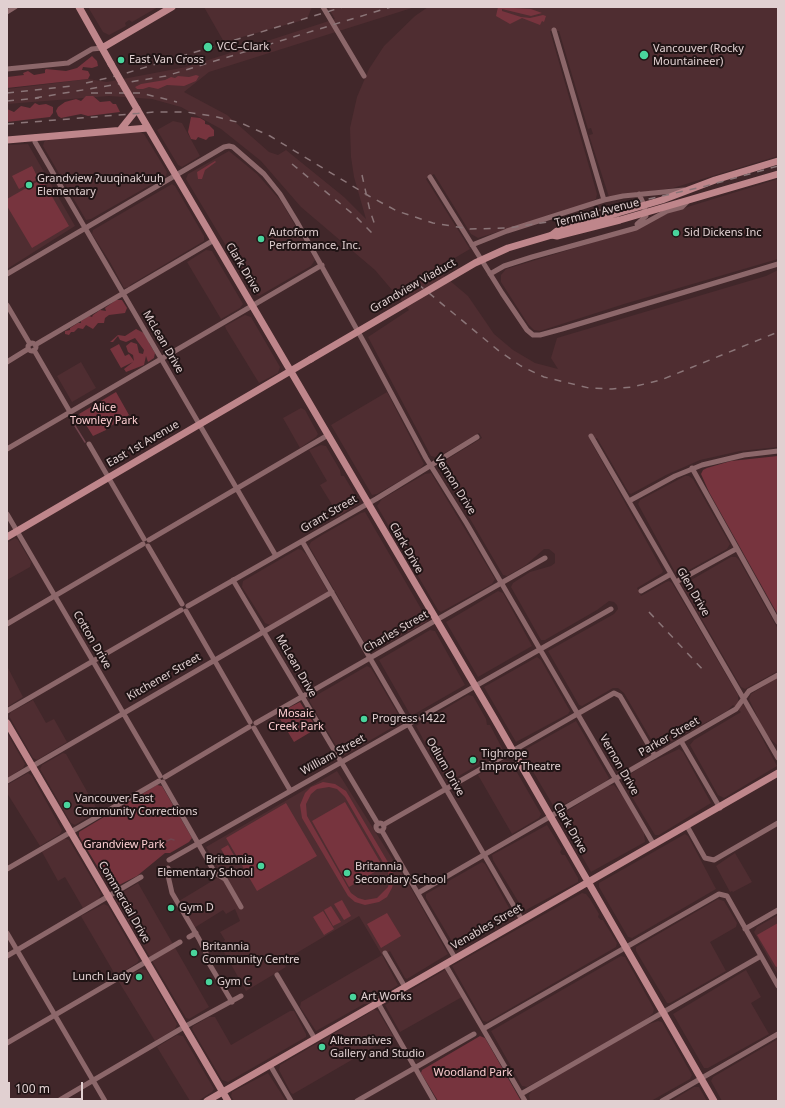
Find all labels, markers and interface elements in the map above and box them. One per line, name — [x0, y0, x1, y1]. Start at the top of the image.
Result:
place label: VCC–Clark — [217, 40, 269, 54]
marker: VCC–Clark — [202, 41, 214, 53]
place label: Vancouver (Rocky Mountaineer) — [653, 42, 744, 68]
marker: Vancouver (Rocky Mountaineer) — [638, 49, 650, 61]
place label: East Van Cross — [129, 53, 204, 67]
marker: East Van Cross — [116, 55, 126, 65]
place label: Grandview ʔuuqinak’uuḥ Elementary — [37, 172, 164, 198]
marker: Grandview ʔuuqinak’uuḥ Elementary — [24, 180, 34, 190]
street label: Terminal Avenue — [553, 196, 641, 230]
place label: Autoform Performance, Inc. — [269, 226, 361, 252]
place label: Sid Dickens Inc — [684, 226, 761, 240]
marker: Sid Dickens Inc — [671, 228, 681, 238]
marker: Autoform Performance, Inc. — [256, 234, 266, 244]
street label: Clark Drive — [223, 240, 263, 296]
street label: Grandview Viaduct — [368, 256, 458, 316]
street label: McLean Drive — [140, 308, 186, 376]
park label: Alice Townley Park — [70, 401, 138, 427]
street label: East 1st Avenue — [104, 418, 182, 470]
street label: Vernon Drive — [432, 453, 478, 517]
street label: Grant Street — [298, 493, 360, 535]
street label: Clark Drive — [386, 520, 426, 576]
street label: Glen Drive — [674, 565, 712, 619]
street label: Charles Street — [361, 608, 431, 656]
street label: Cotton Drive — [70, 609, 114, 671]
street label: McLean Drive — [273, 632, 319, 700]
street label: Kitchener Street — [125, 651, 203, 703]
park label: Mosaic Creek Park — [268, 707, 324, 733]
place label: Progress 1422 — [372, 712, 445, 726]
marker: Progress 1422 — [359, 714, 369, 724]
street label: Parker Street — [636, 714, 702, 760]
street label: William Street — [298, 732, 368, 778]
street label: Vernon Drive — [596, 732, 642, 798]
street label: Odlum Drive — [423, 735, 467, 799]
place label: Tighrope Improv Theatre — [481, 747, 561, 773]
marker: Tighrope Improv Theatre — [468, 755, 478, 765]
place label: Vancouver East Community Corrections — [75, 792, 198, 818]
marker: Vancouver East Community Corrections — [62, 800, 72, 810]
street label: Clark Drive — [550, 800, 590, 856]
park label: Grandview Park — [83, 838, 165, 852]
place label: Britannia Elementary School — [157, 853, 253, 879]
street label: Commercial Drive — [95, 859, 153, 945]
place label: Britannia Secondary School — [355, 860, 446, 886]
marker: Britannia Elementary School — [256, 861, 266, 871]
marker: Britannia Secondary School — [342, 868, 352, 878]
place label: Gym D — [179, 901, 214, 915]
street label: Venables Street — [449, 901, 525, 953]
marker: Gym D — [166, 903, 176, 913]
place label: Britannia Community Centre — [202, 940, 300, 966]
marker: Britannia Community Centre — [189, 948, 199, 958]
place label: Lunch Lady — [72, 970, 131, 984]
marker: Lunch Lady — [134, 972, 144, 982]
place label: Gym C — [217, 975, 251, 989]
marker: Gym C — [204, 977, 214, 987]
place label: Art Works — [361, 990, 412, 1004]
marker: Art Works — [348, 992, 358, 1002]
place label: Alternatives Gallery and Studio — [330, 1034, 425, 1060]
marker: Alternatives Gallery and Studio — [317, 1042, 327, 1052]
park label: Woodland Park — [434, 1066, 512, 1080]
scale bar — [10, 1074, 85, 1100]
text: 100 m — [15, 1080, 50, 1097]

